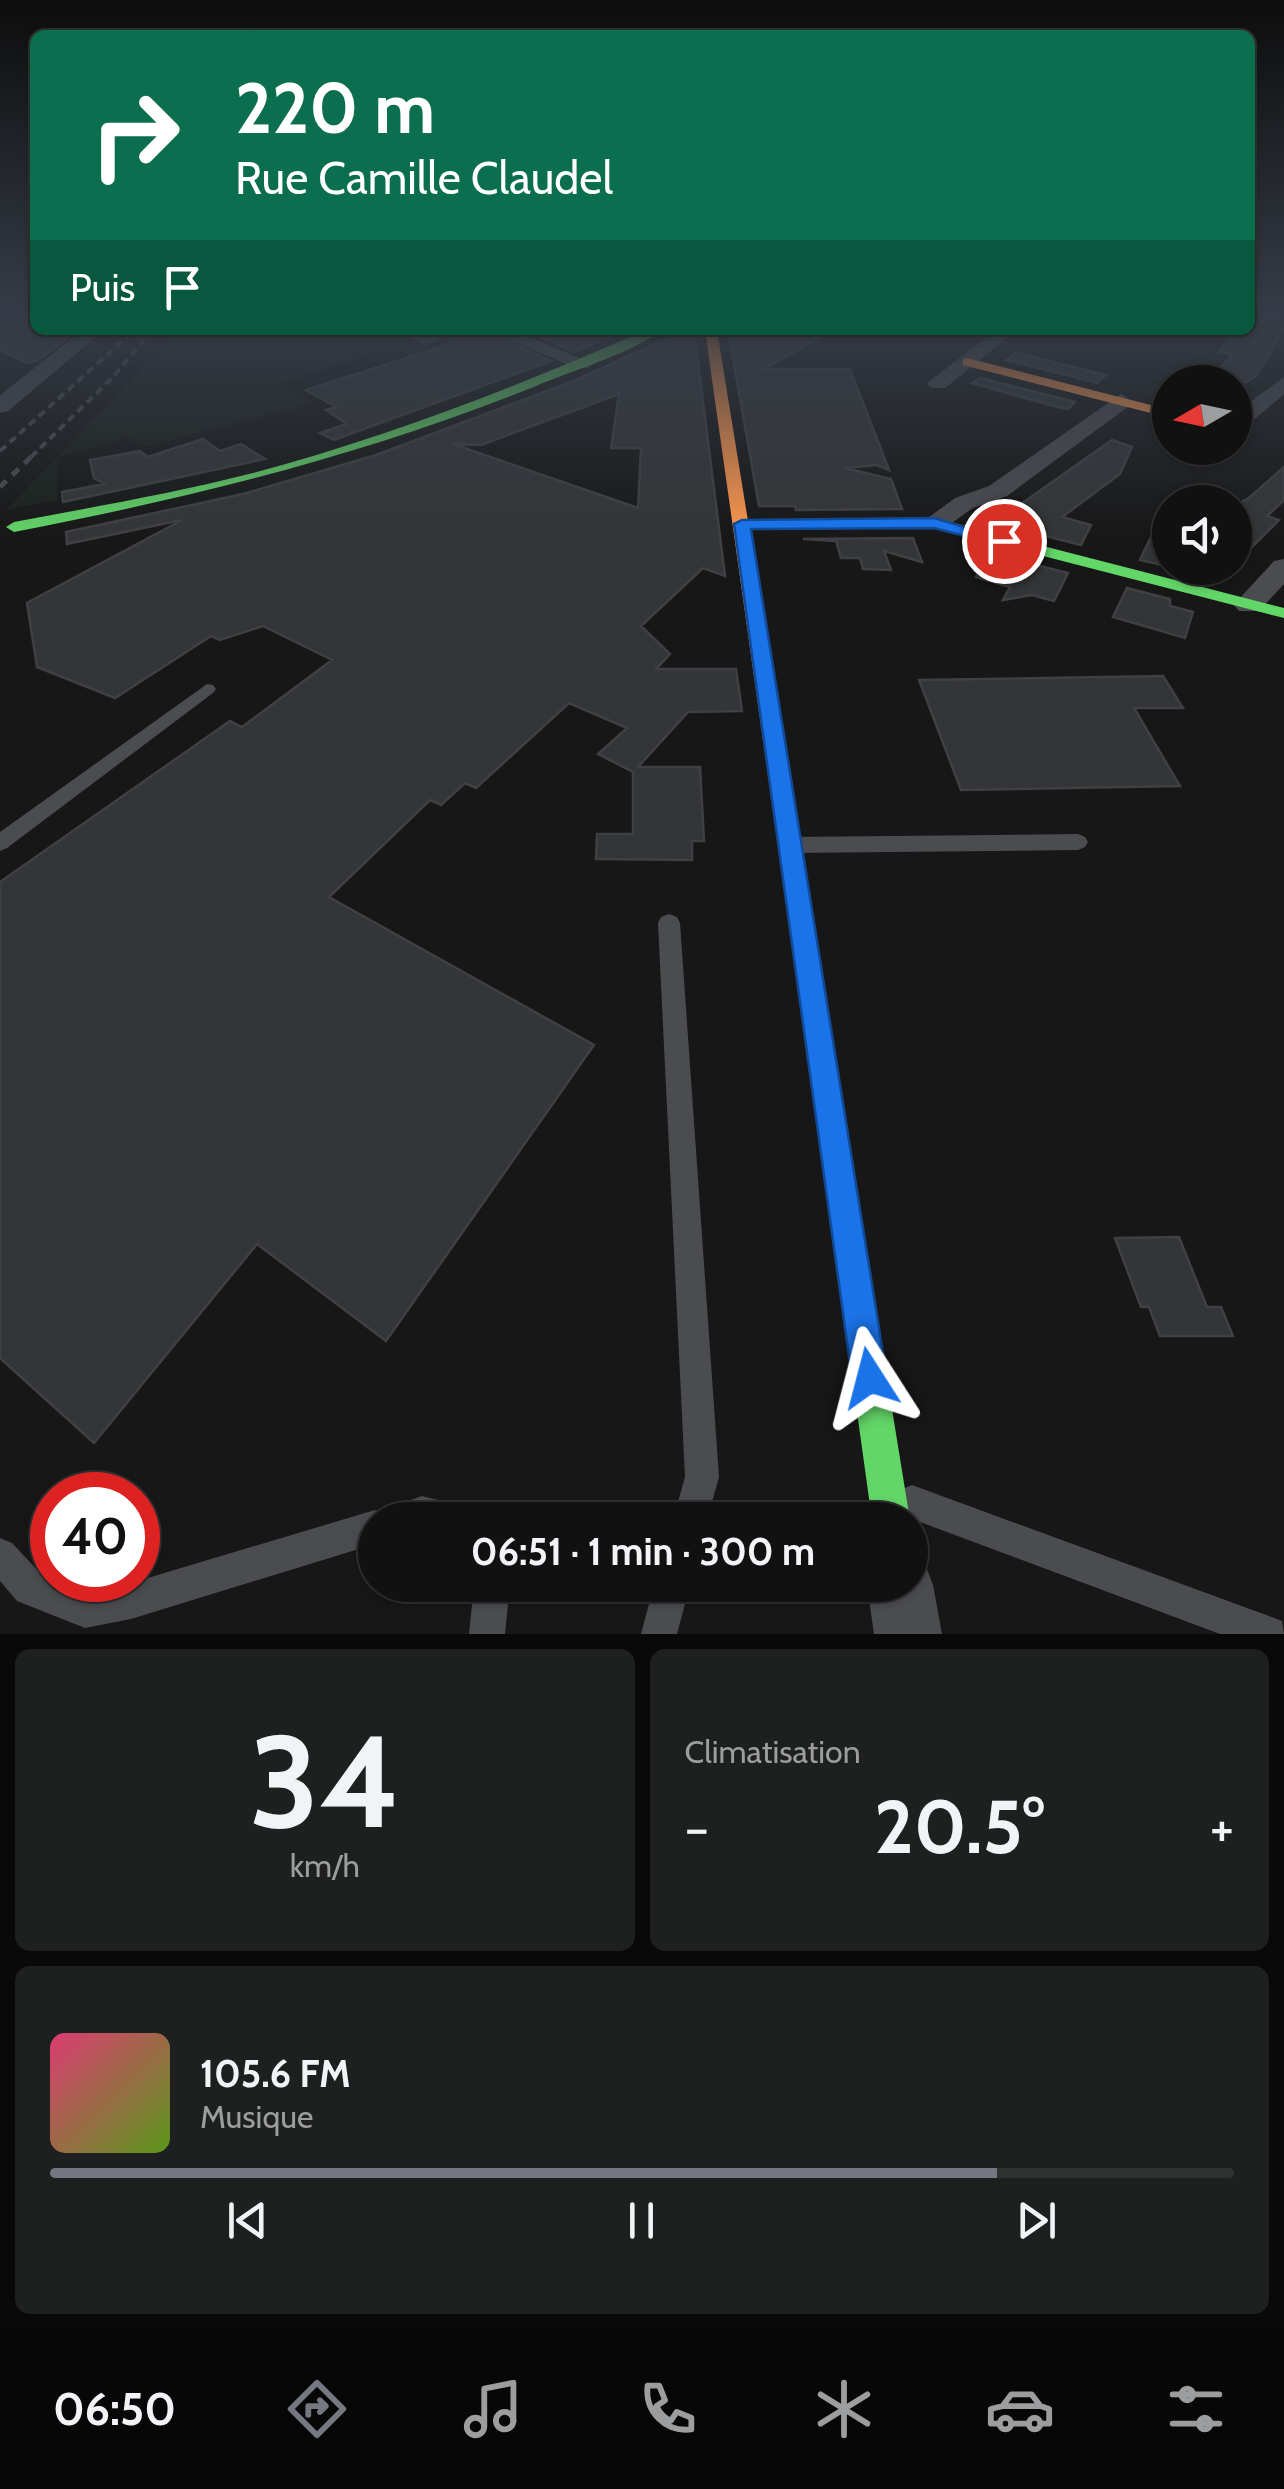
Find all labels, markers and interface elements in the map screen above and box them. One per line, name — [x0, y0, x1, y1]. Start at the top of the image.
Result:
text: 220 m — [235, 65, 435, 151]
icon: right — [70, 70, 200, 200]
text: Rue Camille Claudel — [235, 151, 613, 205]
icon: arrive — [155, 260, 210, 315]
text: Puis — [70, 264, 135, 311]
north arrow — [1152, 365, 1252, 465]
map controls — [1152, 365, 1252, 585]
button: sound — [1152, 485, 1252, 585]
pin — [962, 499, 1047, 584]
icon: arrive — [977, 514, 1032, 569]
position arrow — [818, 1326, 922, 1430]
speed limit sign: 40 — [30, 1472, 160, 1602]
text: 06:51 · 1 min · 300 m — [471, 1528, 815, 1575]
text: 34 — [249, 1702, 400, 1860]
text: Climatisation — [685, 1732, 861, 1771]
text: 20.5° — [874, 1781, 1044, 1872]
text: − — [685, 1794, 709, 1861]
text: + — [1210, 1794, 1234, 1861]
text: km/h — [290, 1846, 360, 1885]
text: 105.6 FM — [200, 2050, 351, 2097]
text: Musique — [200, 2097, 313, 2136]
icon: previous — [220, 2193, 275, 2248]
icon: pause — [614, 2193, 669, 2248]
icon: next — [1009, 2193, 1064, 2248]
icon: directions — [282, 2374, 352, 2444]
icon: music — [458, 2374, 528, 2444]
icon: phone — [633, 2374, 703, 2444]
icon: climate — [809, 2374, 879, 2444]
icon: car — [985, 2374, 1055, 2444]
icon: filters — [1161, 2374, 1231, 2444]
text: 06:50 — [53, 2382, 176, 2436]

